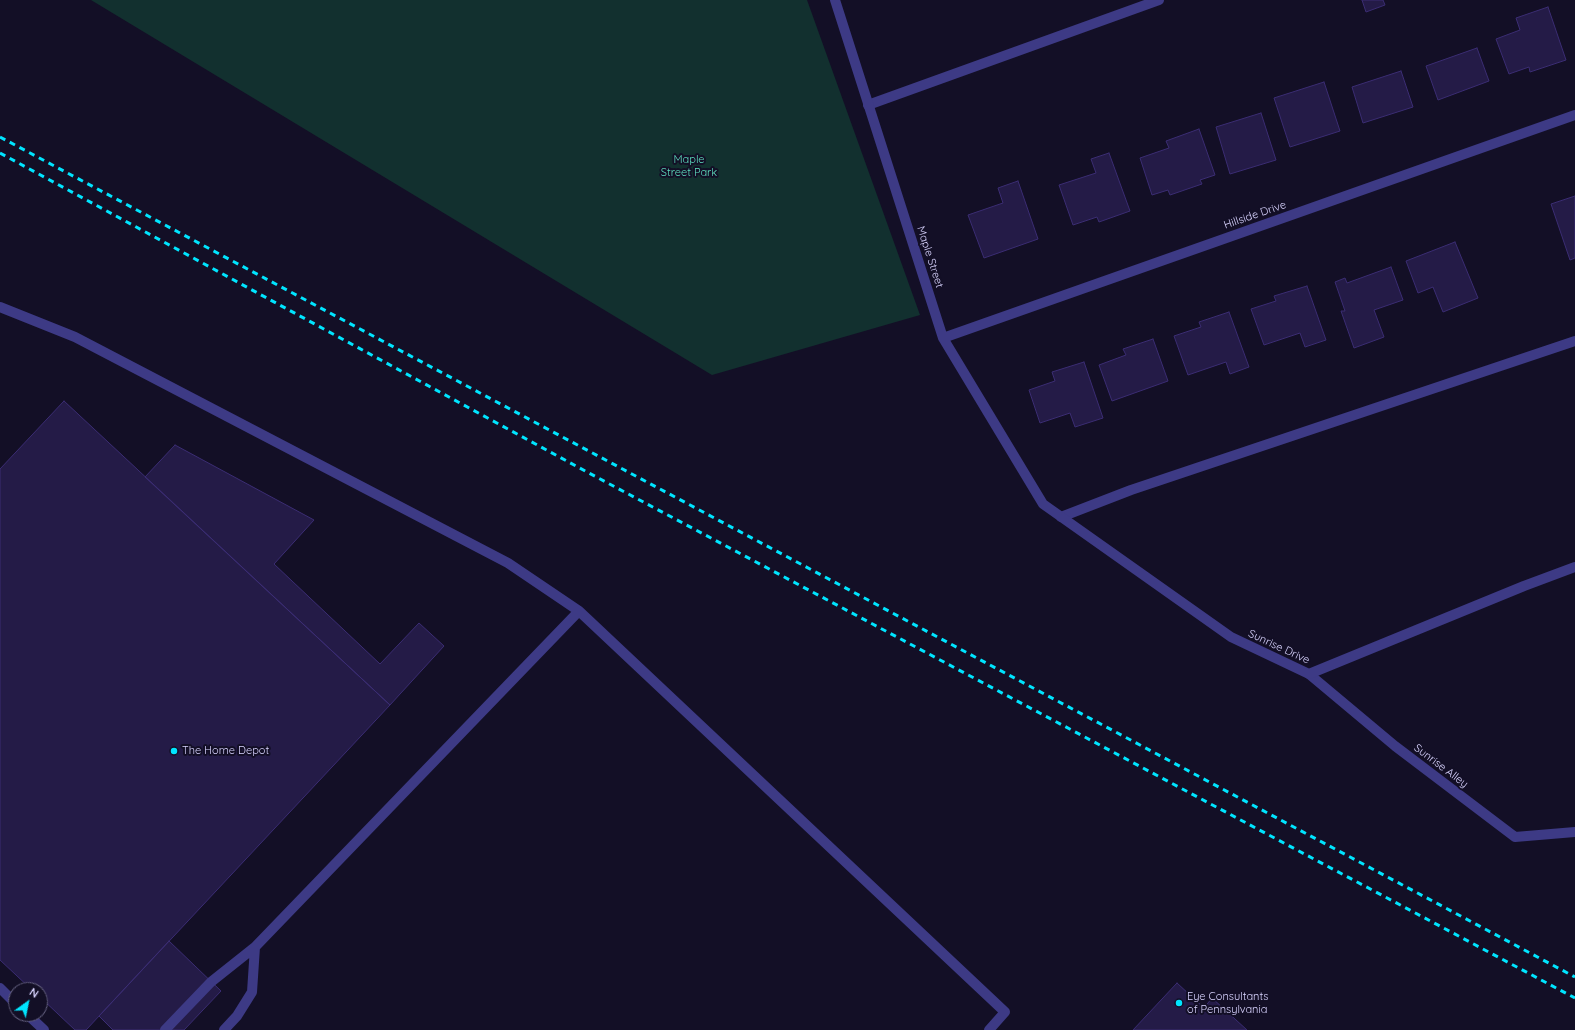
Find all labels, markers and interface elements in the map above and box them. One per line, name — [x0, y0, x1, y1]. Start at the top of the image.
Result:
park label: Maple Street Park — [661, 153, 717, 179]
street label: Hillside Drive — [1222, 198, 1288, 232]
street label: Maple Street — [914, 224, 946, 290]
street label: Sunrise Drive — [1246, 627, 1312, 667]
street label: Sunrise Alley — [1411, 741, 1471, 791]
place label: The Home Depot — [182, 744, 269, 758]
marker: The Home Depot — [169, 746, 179, 756]
north arrow — [8, 982, 48, 1022]
text: N — [27, 985, 41, 1001]
place label: Eye Consultants of Pennsylvania — [1187, 990, 1269, 1016]
marker: Eye Consultants of Pennsylvania — [1174, 998, 1184, 1008]

